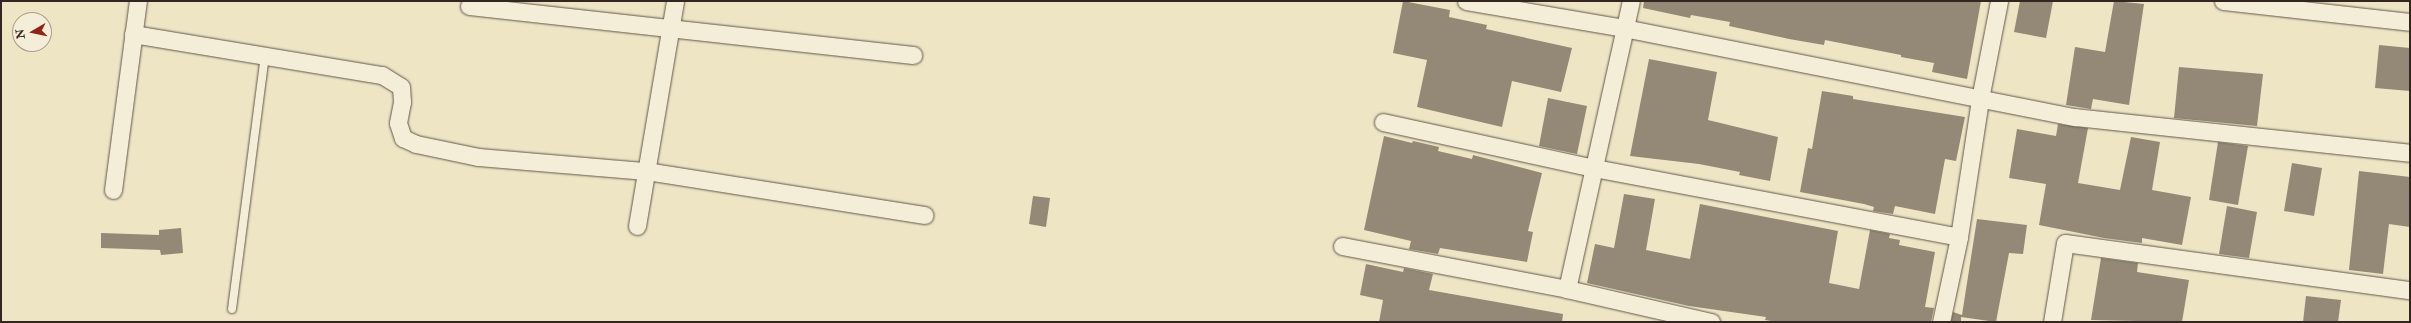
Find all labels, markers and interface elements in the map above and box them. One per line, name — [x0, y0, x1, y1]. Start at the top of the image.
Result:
north arrow — [12, 12, 52, 52]
text: N — [13, 28, 28, 40]

